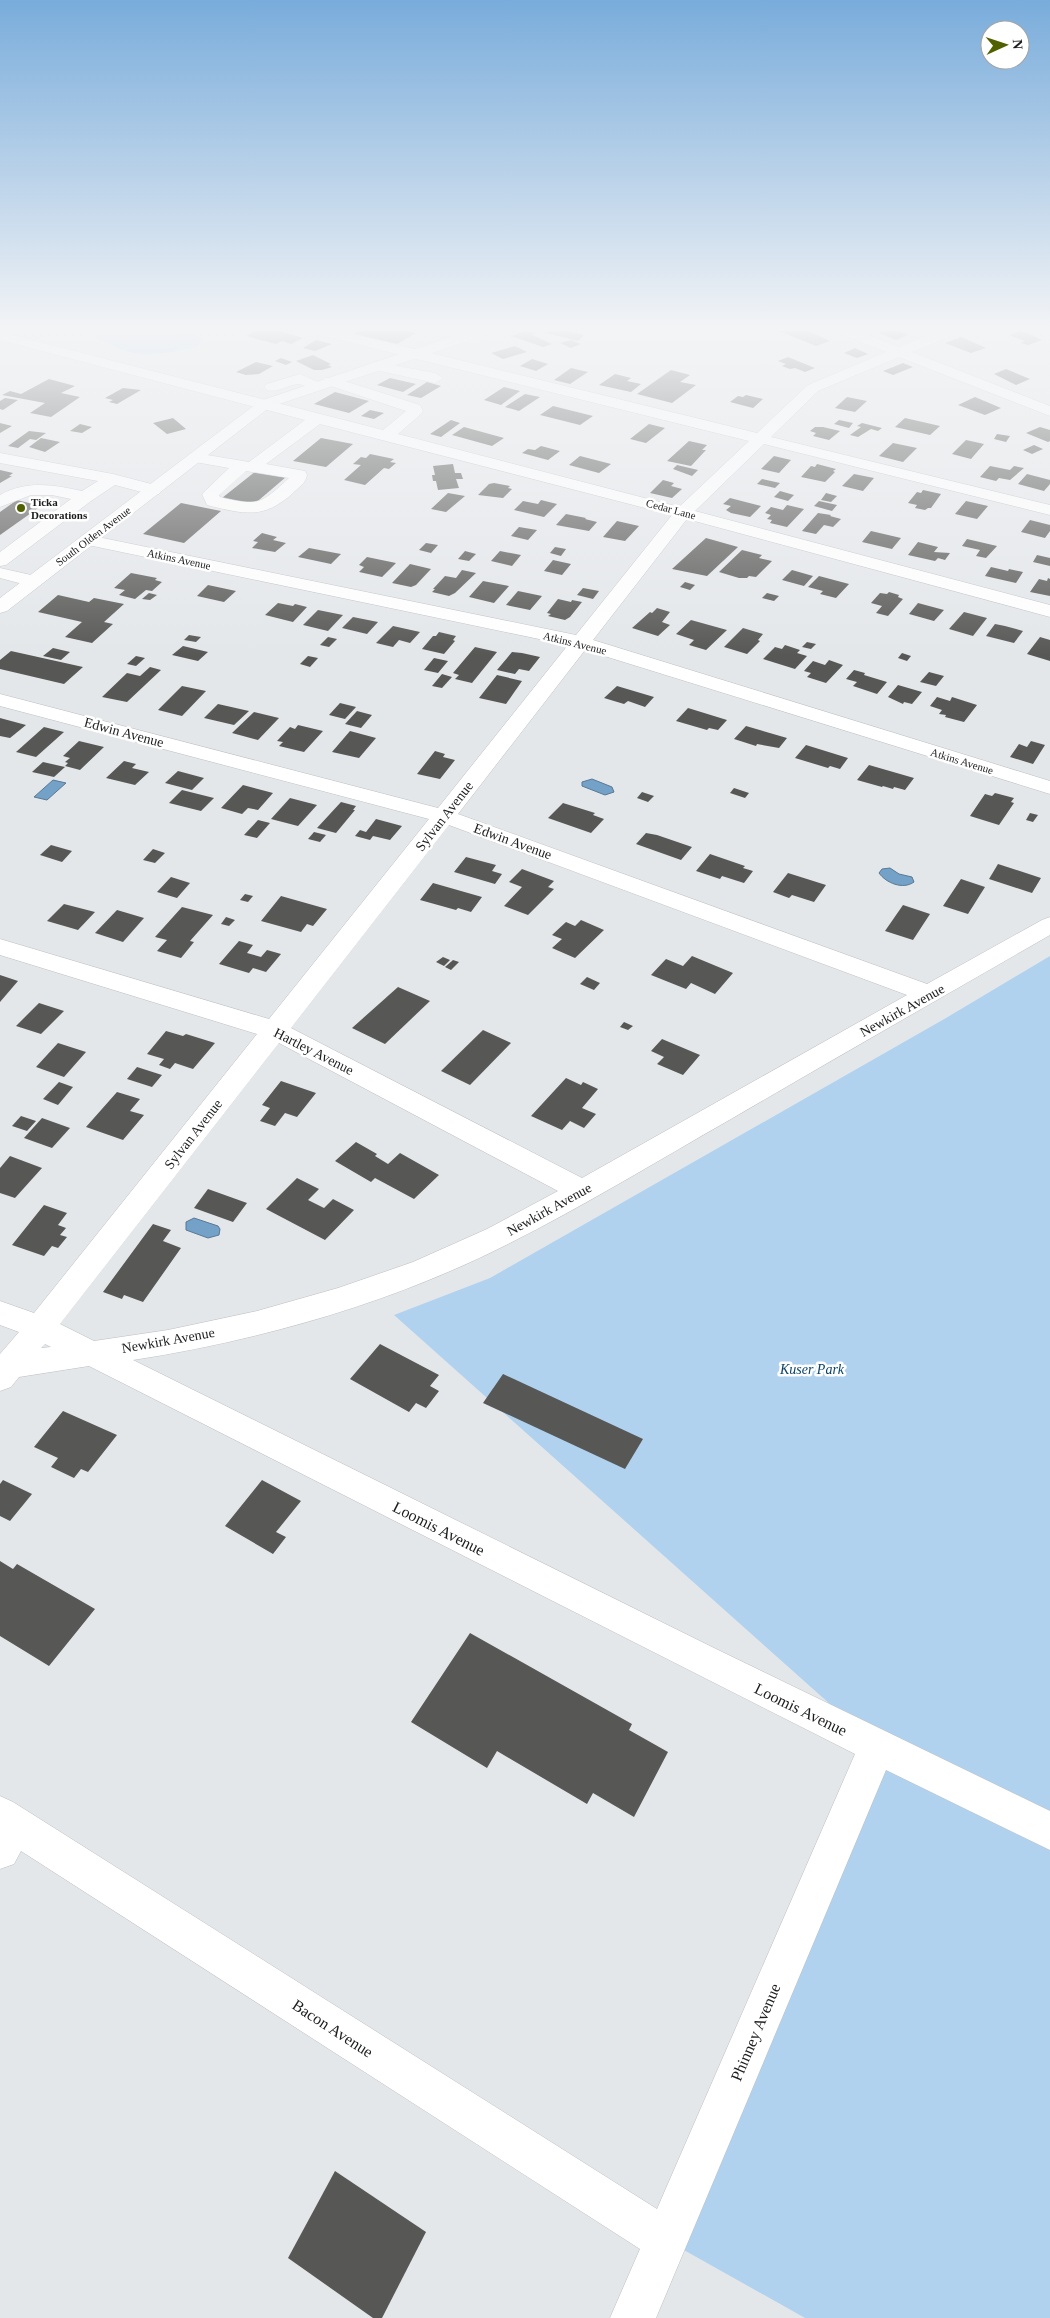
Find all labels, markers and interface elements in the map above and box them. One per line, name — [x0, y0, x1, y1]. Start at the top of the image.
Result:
north arrow — [980, 20, 1030, 70]
text: N — [1010, 39, 1025, 50]
place label: Ticka Decorations — [31, 496, 88, 521]
street label: Cedar Lane — [645, 497, 697, 521]
marker: Ticka Decorations — [15, 502, 27, 514]
street label: South Olden Avenue — [53, 504, 133, 568]
street label: Atkins Avenue — [146, 546, 212, 572]
street label: Atkins Avenue — [542, 629, 608, 657]
street label: Edwin Avenue — [82, 715, 165, 750]
street label: Atkins Avenue — [929, 746, 995, 776]
street label: Sylvan Avenue — [413, 779, 476, 854]
street label: Edwin Avenue — [472, 820, 554, 863]
street label: Newkirk Avenue — [857, 981, 947, 1040]
street label: Hartley Avenue — [272, 1025, 356, 1078]
street label: Sylvan Avenue — [162, 1097, 225, 1172]
street label: Newkirk Avenue — [504, 1180, 594, 1239]
street label: Newkirk Avenue — [120, 1325, 216, 1356]
park label: Kuser Park — [779, 1362, 845, 1377]
street label: Loomis Avenue — [390, 1498, 487, 1559]
street label: Loomis Avenue — [752, 1680, 850, 1739]
street label: Phinney Avenue — [727, 1981, 785, 2084]
street label: Bacon Avenue — [289, 1996, 376, 2061]

